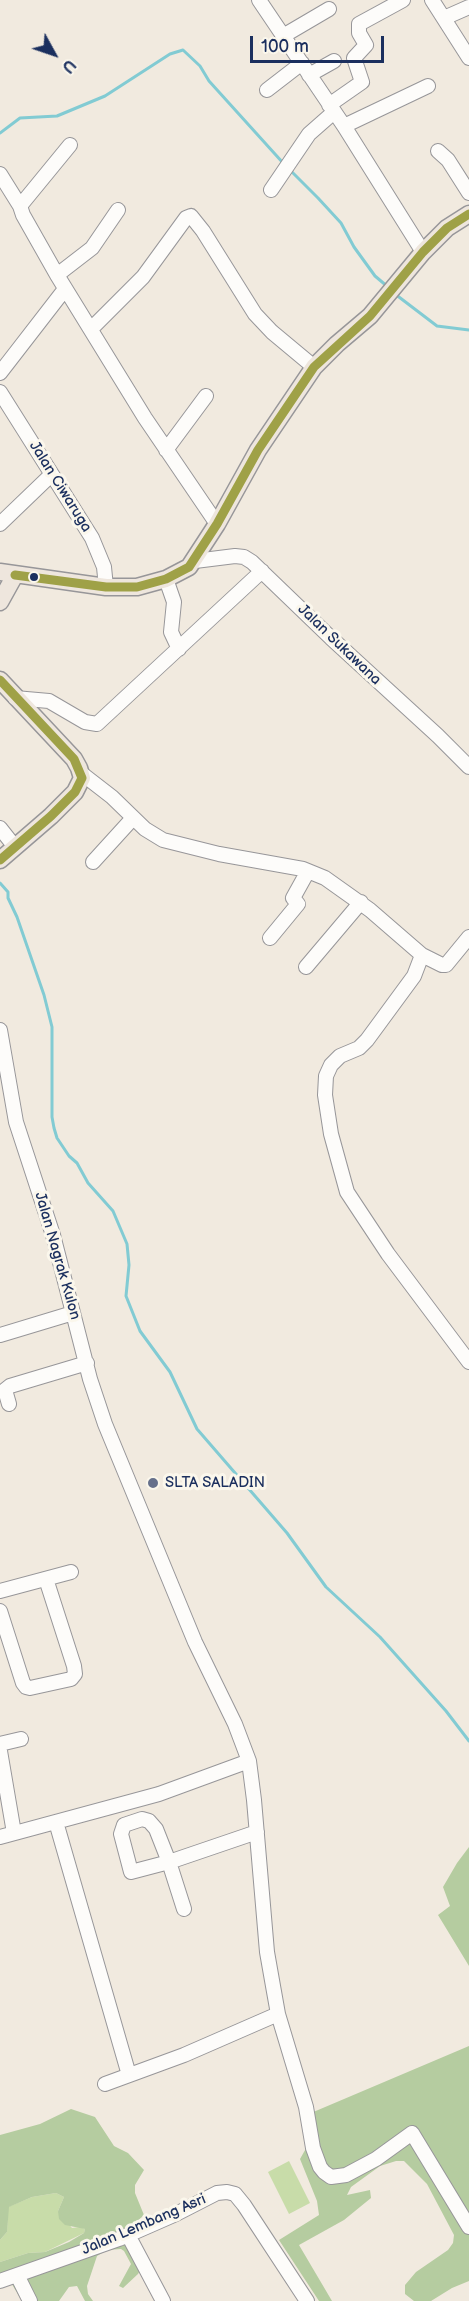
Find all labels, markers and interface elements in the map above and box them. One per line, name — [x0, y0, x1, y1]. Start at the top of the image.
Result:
north arrow — [24, 24, 84, 84]
scale bar — [253, 24, 386, 62]
text: 100 m — [261, 36, 309, 57]
text: U — [57, 55, 79, 76]
street label: Jalan Ciwaruga — [25, 438, 95, 536]
unlabelled marker — [28, 571, 40, 583]
street label: Jalan Sukawana — [294, 601, 384, 689]
street label: Jalan Nagrak Kulon — [30, 1190, 84, 1322]
place label: SLTA SALADIN — [165, 1474, 265, 1492]
marker: SLTA SALADIN — [146, 1476, 160, 1490]
street label: Jalan Lembang Asri — [79, 2191, 209, 2259]

